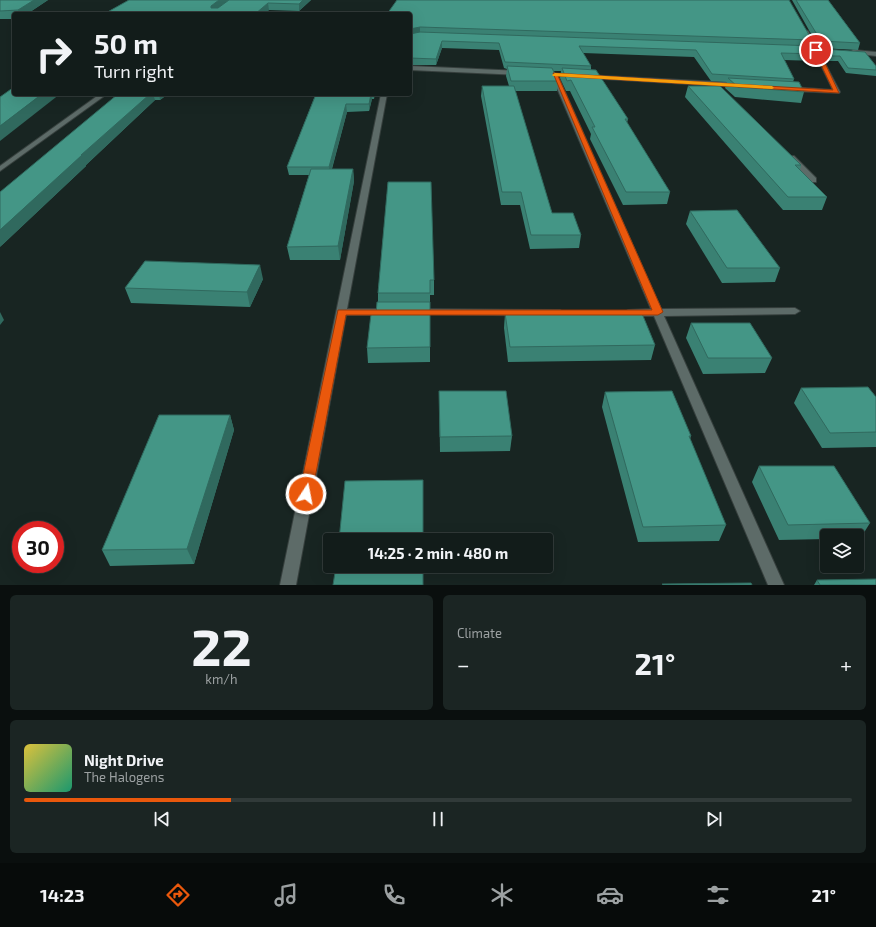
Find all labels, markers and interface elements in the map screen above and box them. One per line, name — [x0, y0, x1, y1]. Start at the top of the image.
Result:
text: 50 m — [94, 26, 158, 60]
icon: right — [28, 28, 80, 80]
pin — [799, 33, 833, 67]
icon: arrive — [805, 39, 827, 61]
text: Turn right — [94, 60, 174, 82]
position arrow — [285, 473, 327, 515]
speed limit sign: 30 — [12, 521, 64, 573]
map controls — [820, 529, 864, 573]
button: layers — [820, 529, 864, 573]
text: 14:25 · 2 min · 480 m — [368, 544, 508, 562]
text: 22 — [191, 614, 252, 676]
text: Climate — [457, 625, 502, 641]
text: 21° — [635, 645, 675, 681]
text: − — [457, 651, 470, 677]
text: + — [840, 651, 852, 677]
text: km/h — [205, 671, 238, 687]
text: Night Drive — [84, 751, 164, 769]
text: The Halogens — [84, 769, 164, 785]
icon: previous — [151, 808, 173, 830]
icon: pause — [427, 808, 449, 830]
icon: next — [703, 808, 725, 830]
icon: directions — [164, 881, 192, 909]
icon: music — [272, 881, 300, 909]
icon: phone — [380, 881, 408, 909]
icon: climate — [488, 881, 516, 909]
icon: car — [596, 881, 624, 909]
icon: filters — [704, 881, 732, 909]
text: 14:23 — [40, 884, 84, 906]
text: 21° — [812, 884, 836, 906]

